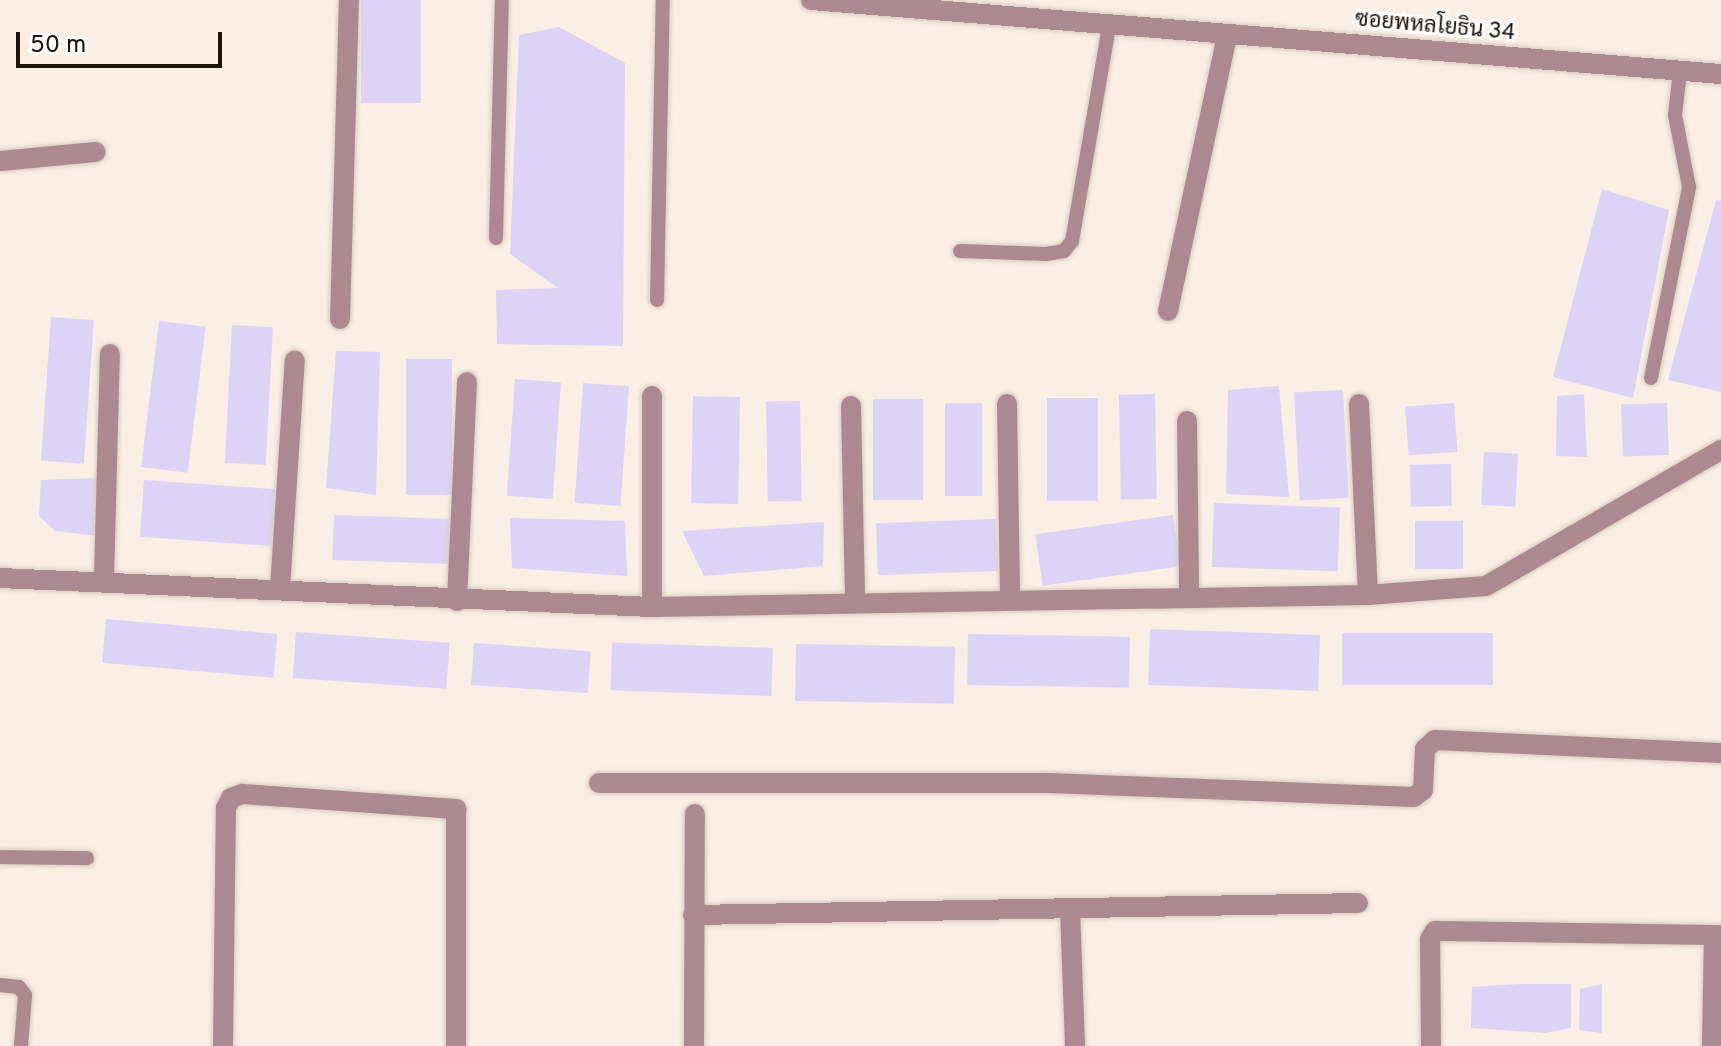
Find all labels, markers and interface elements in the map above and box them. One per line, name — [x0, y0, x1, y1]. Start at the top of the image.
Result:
street label: ซอยพหลโยธิน 34 — [1354, 7, 1516, 47]
scale bar — [20, 16, 226, 66]
text: 50 m — [30, 31, 86, 61]

